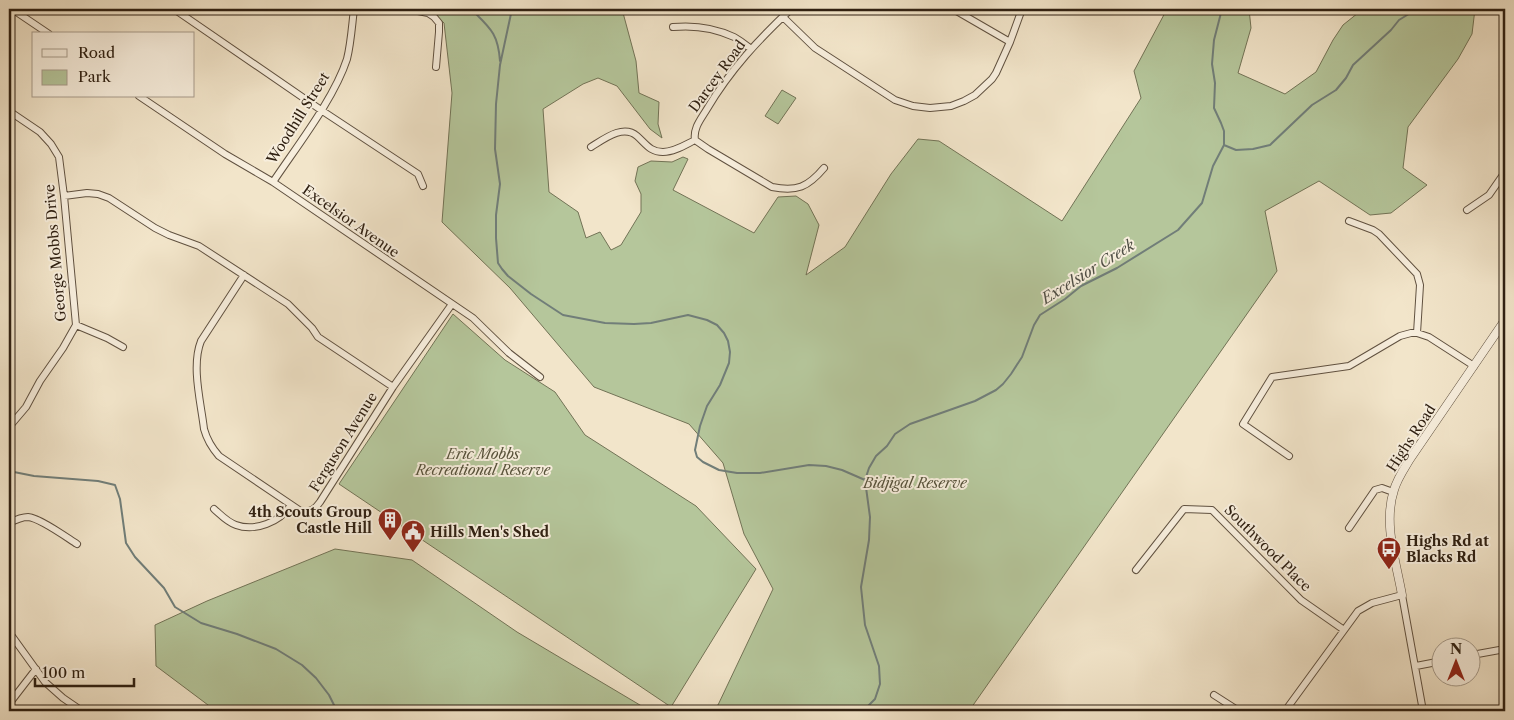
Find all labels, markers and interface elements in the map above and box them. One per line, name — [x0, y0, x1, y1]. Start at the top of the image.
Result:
legend — [32, 32, 195, 98]
street label: Darcey Road — [685, 36, 750, 116]
text: Road — [78, 43, 115, 62]
text: Park — [78, 67, 112, 86]
street label: Woodhill Street — [262, 69, 333, 168]
street label: Excelsior Avenue — [299, 181, 403, 261]
street label: George Mobbs Drive — [40, 183, 70, 322]
water label: Excelsior Creek — [1037, 235, 1138, 308]
street label: Ferguson Avenue — [305, 389, 381, 495]
street label: Highs Road — [1383, 400, 1440, 475]
park label: Eric Mobbs Recreational Reserve — [415, 445, 551, 479]
park label: Bidjigal Reserve — [862, 474, 968, 492]
street label: Southwood Place — [1221, 501, 1315, 595]
place label: 4th Scouts Group Castle Hill — [248, 503, 372, 537]
building icon: 4th Scouts Group Castle Hill — [377, 507, 403, 541]
public building icon: Hills Men's Shed — [400, 519, 426, 553]
place label: Hills Men's Shed — [430, 523, 550, 541]
place label: Highs Rd at Blacks Rd — [1406, 532, 1489, 566]
bus stop icon: Highs Rd at Blacks Rd — [1376, 536, 1402, 570]
north arrow — [1432, 638, 1482, 688]
text: N — [1450, 640, 1462, 658]
scale bar — [35, 655, 134, 687]
text: 100 m — [42, 663, 85, 682]

